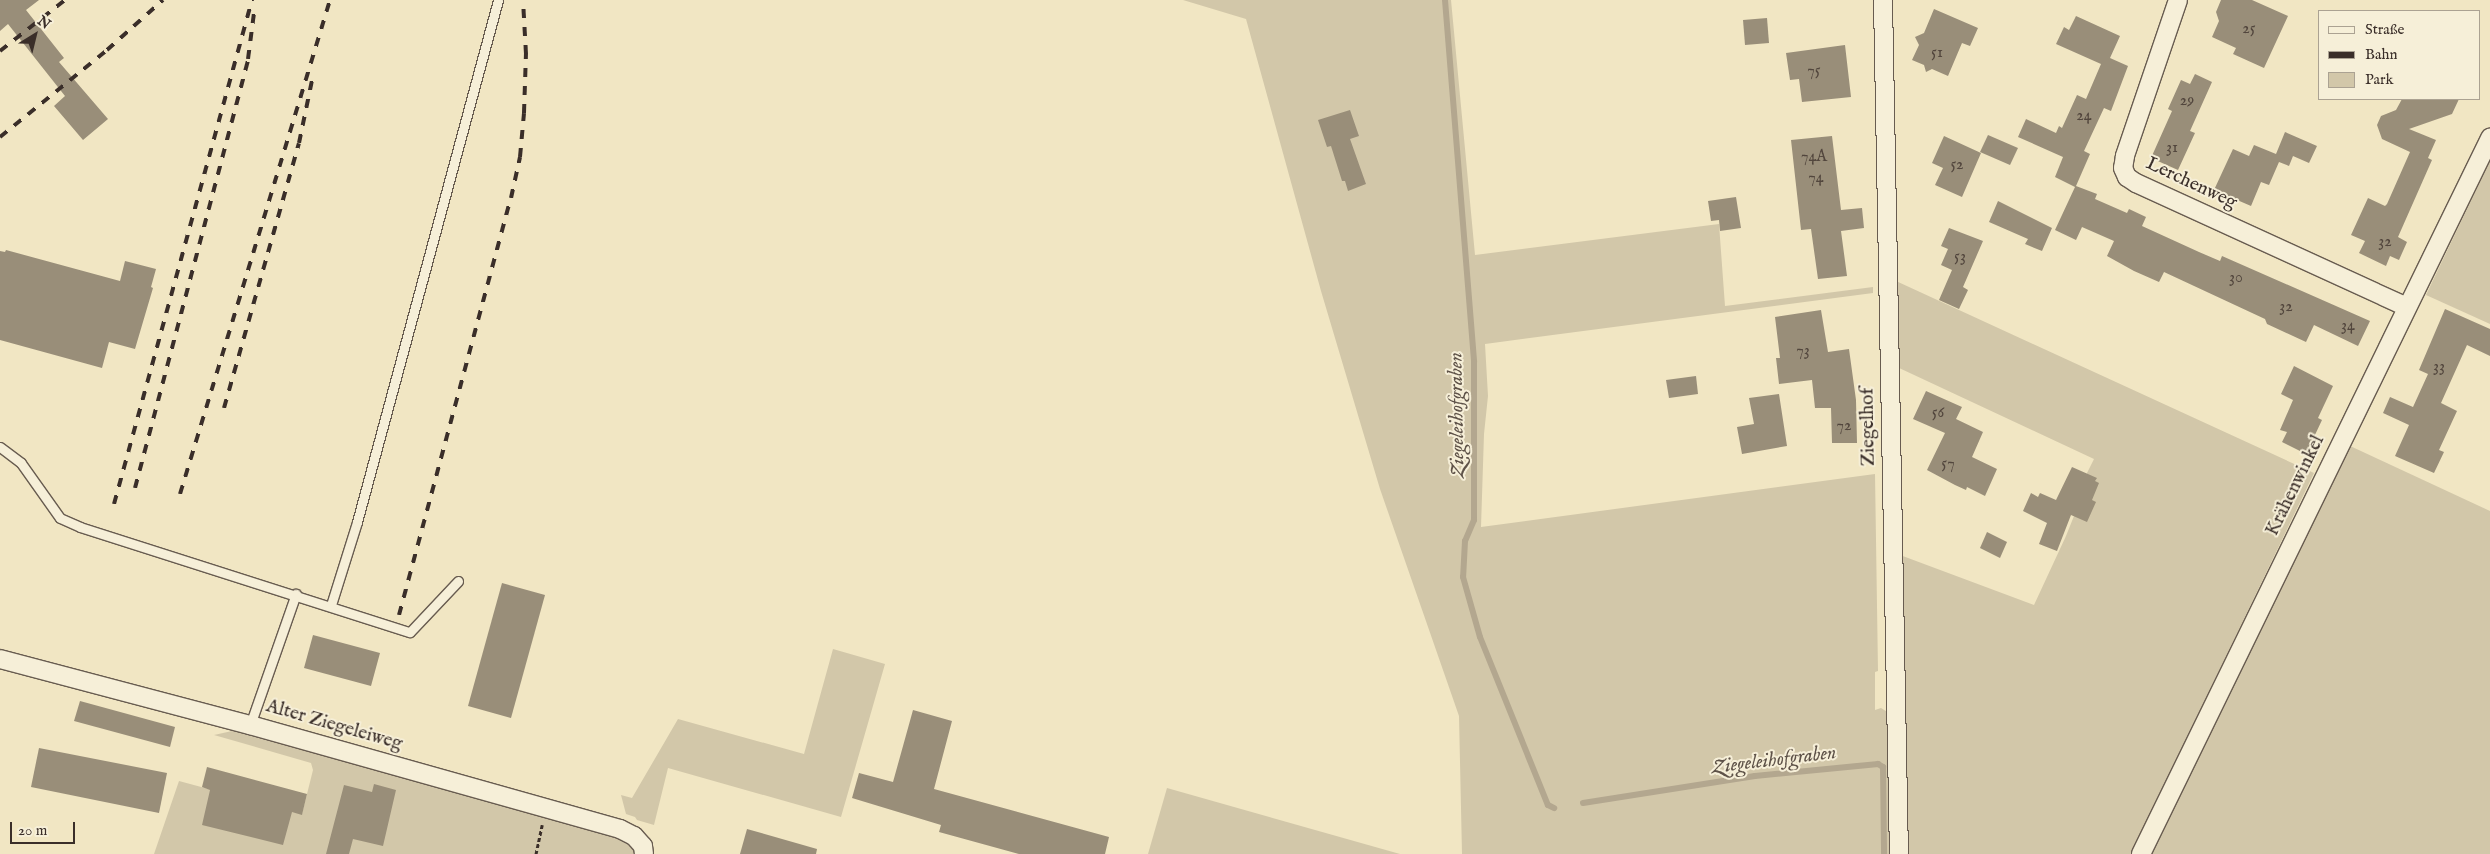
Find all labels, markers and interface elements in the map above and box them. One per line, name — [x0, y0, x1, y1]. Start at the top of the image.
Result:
north arrow — [10, 10, 60, 60]
legend — [2318, 10, 2480, 100]
text: N — [34, 12, 54, 34]
house number: 25 — [2242, 19, 2256, 39]
text: Straße — [2365, 20, 2404, 39]
house number: 51 — [1931, 43, 1943, 63]
text: Bahn — [2365, 45, 2397, 64]
house number: 75 — [1807, 61, 1821, 81]
text: Park — [2365, 70, 2394, 89]
house number: 29 — [2180, 91, 2194, 111]
house number: 24 — [2076, 106, 2092, 126]
house number: 31 — [2166, 138, 2178, 158]
house number: 74A — [1801, 147, 1827, 167]
street label: Lerchenweg — [2142, 153, 2240, 215]
house number: 52 — [1950, 155, 1964, 175]
house number: 74 — [1808, 168, 1824, 188]
house number: 32 — [2378, 232, 2392, 252]
house number: 53 — [1954, 247, 1966, 267]
house number: 30 — [2229, 268, 2243, 288]
house number: 32 — [2279, 297, 2293, 317]
house number: 34 — [2341, 316, 2355, 336]
house number: 73 — [1796, 341, 1810, 361]
water label: Ziegeleihofgraben — [1444, 352, 1470, 478]
house number: 33 — [2433, 357, 2445, 377]
street label: Ziegelhof — [1857, 388, 1881, 466]
house number: 56 — [1932, 403, 1944, 423]
house number: 72 — [1837, 416, 1851, 436]
street label: Krähenwinkel — [2262, 432, 2330, 540]
house number: 57 — [1941, 454, 1955, 474]
street label: Alter Ziegeleiweg — [263, 696, 405, 756]
water label: Ziegeleihofgraben — [1710, 740, 1838, 780]
scale bar — [12, 812, 78, 844]
text: 20 m — [18, 821, 47, 840]

